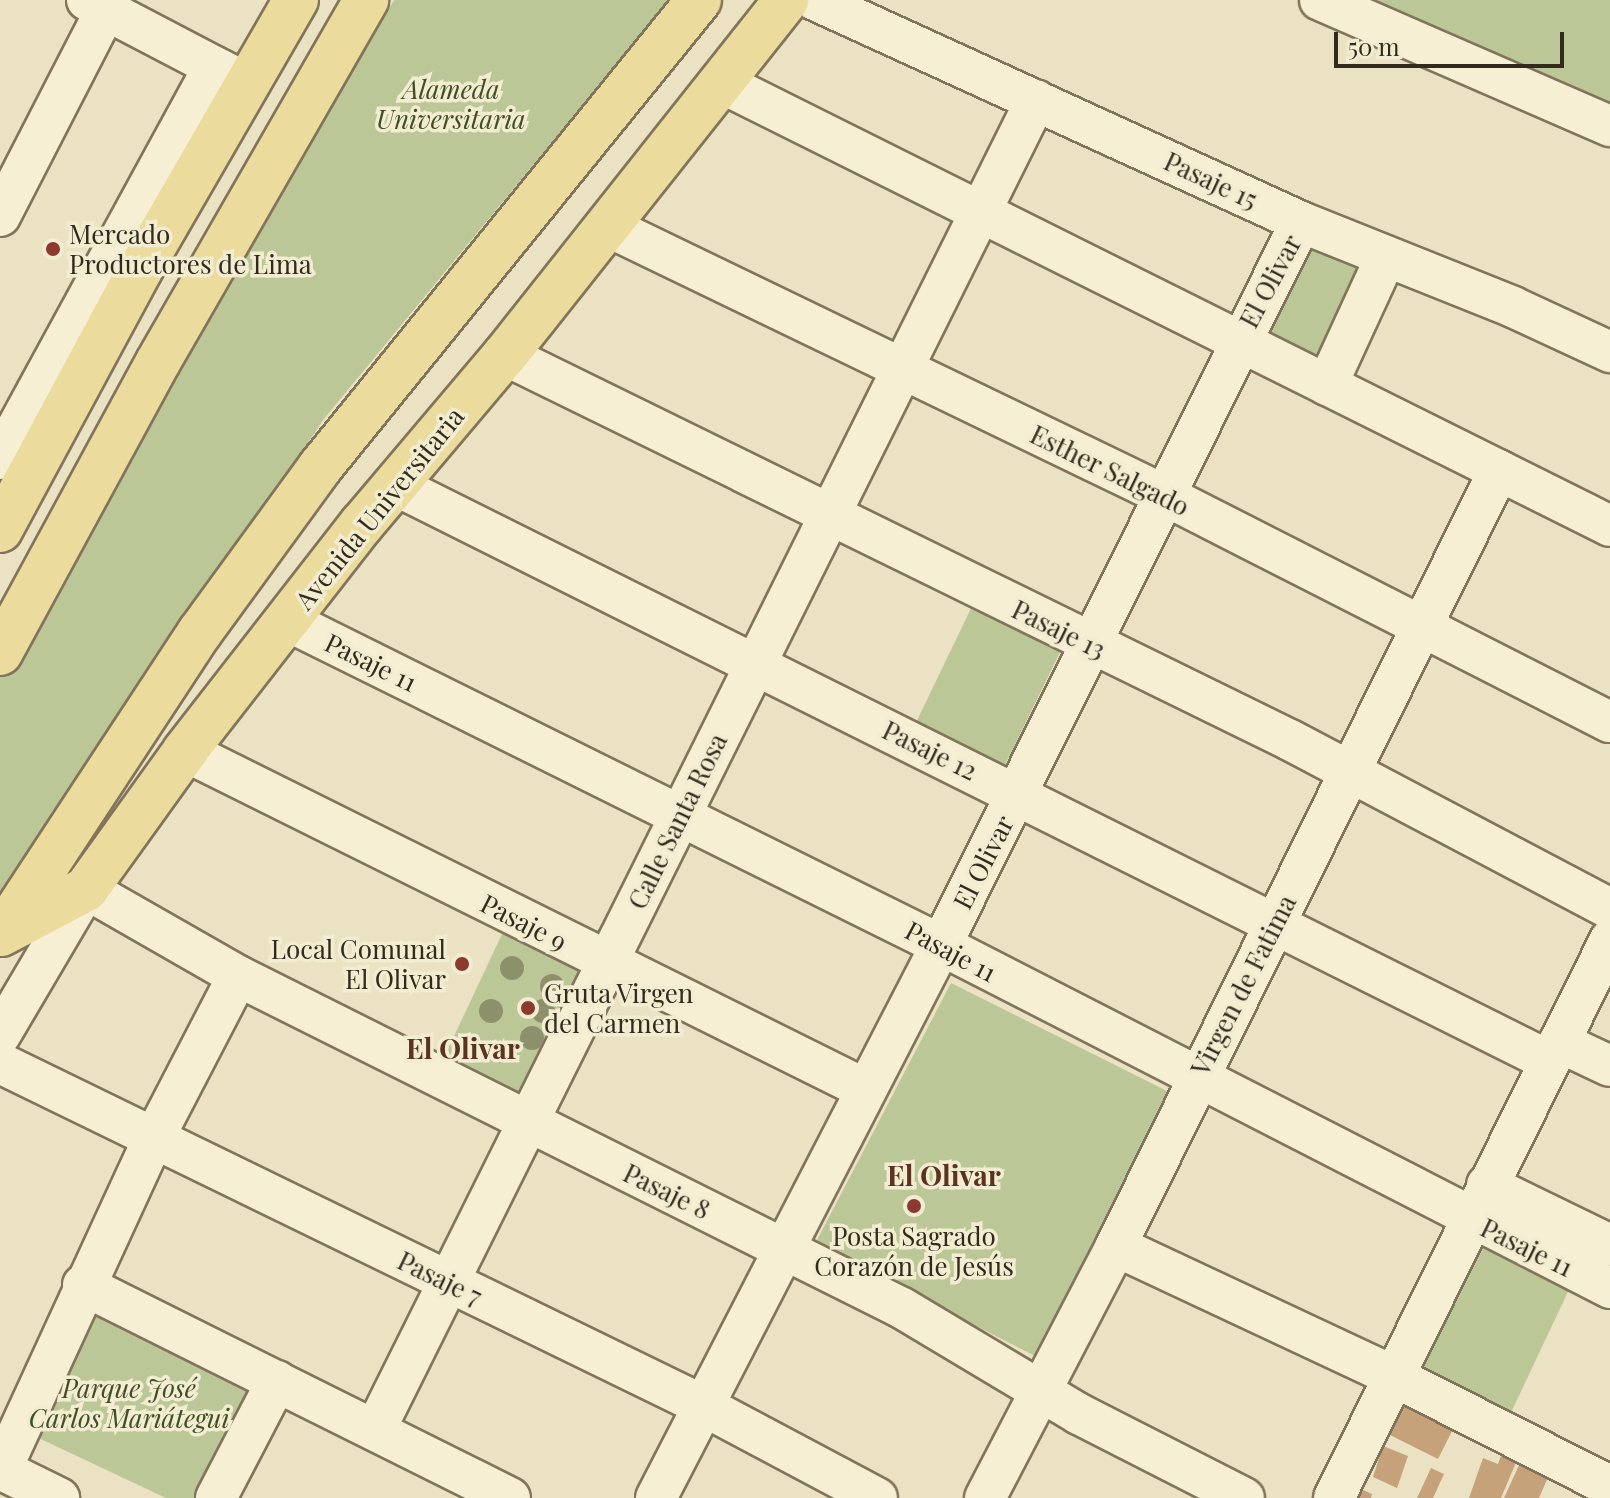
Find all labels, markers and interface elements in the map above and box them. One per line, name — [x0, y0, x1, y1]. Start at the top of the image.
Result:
scale bar — [1338, 16, 1568, 66]
text: 50 m — [1348, 30, 1400, 62]
park label: Alameda Universitaria — [376, 73, 526, 134]
street label: Pasaje 15 — [1159, 145, 1263, 215]
place label: Mercado Productores de Lima — [69, 218, 312, 280]
street label: El Olivar — [1233, 229, 1307, 333]
marker: Mercado Productores de Lima — [44, 240, 62, 258]
street label: Avenida Universitaria — [288, 401, 470, 615]
street label: Esther Salgado — [1025, 418, 1195, 522]
street label: Pasaje 13 — [1007, 593, 1111, 665]
street label: Pasaje 11 — [320, 626, 422, 698]
street label: Pasaje 12 — [878, 714, 982, 786]
street label: Calle Santa Rosa — [621, 728, 733, 914]
street label: El Olivar — [946, 810, 1020, 914]
street label: Pasaje 9 — [476, 887, 572, 957]
street label: Virgen de Fatima — [1184, 890, 1302, 1080]
street label: Pasaje 11 — [900, 914, 1002, 988]
place label: Local Comunal El Olivar — [271, 933, 446, 994]
marker: Local Comunal El Olivar — [453, 955, 471, 973]
place label: Gruta Virgen del Carmen — [544, 977, 695, 1038]
marker: Gruta Virgen del Carmen — [519, 999, 537, 1017]
district label: El Olivar — [406, 1031, 520, 1065]
street label: Pasaje 8 — [619, 1157, 715, 1225]
district label: El Olivar — [887, 1158, 1001, 1192]
marker: Posta Sagrado Corazón de Jesús — [903, 1195, 925, 1217]
street label: Pasaje 11 — [1476, 1211, 1578, 1283]
place label: Posta Sagrado Corazón de Jesús — [814, 1220, 1014, 1282]
street label: Pasaje 7 — [393, 1244, 487, 1312]
park label: Parque José Carlos Mariátegui — [29, 1372, 229, 1434]

